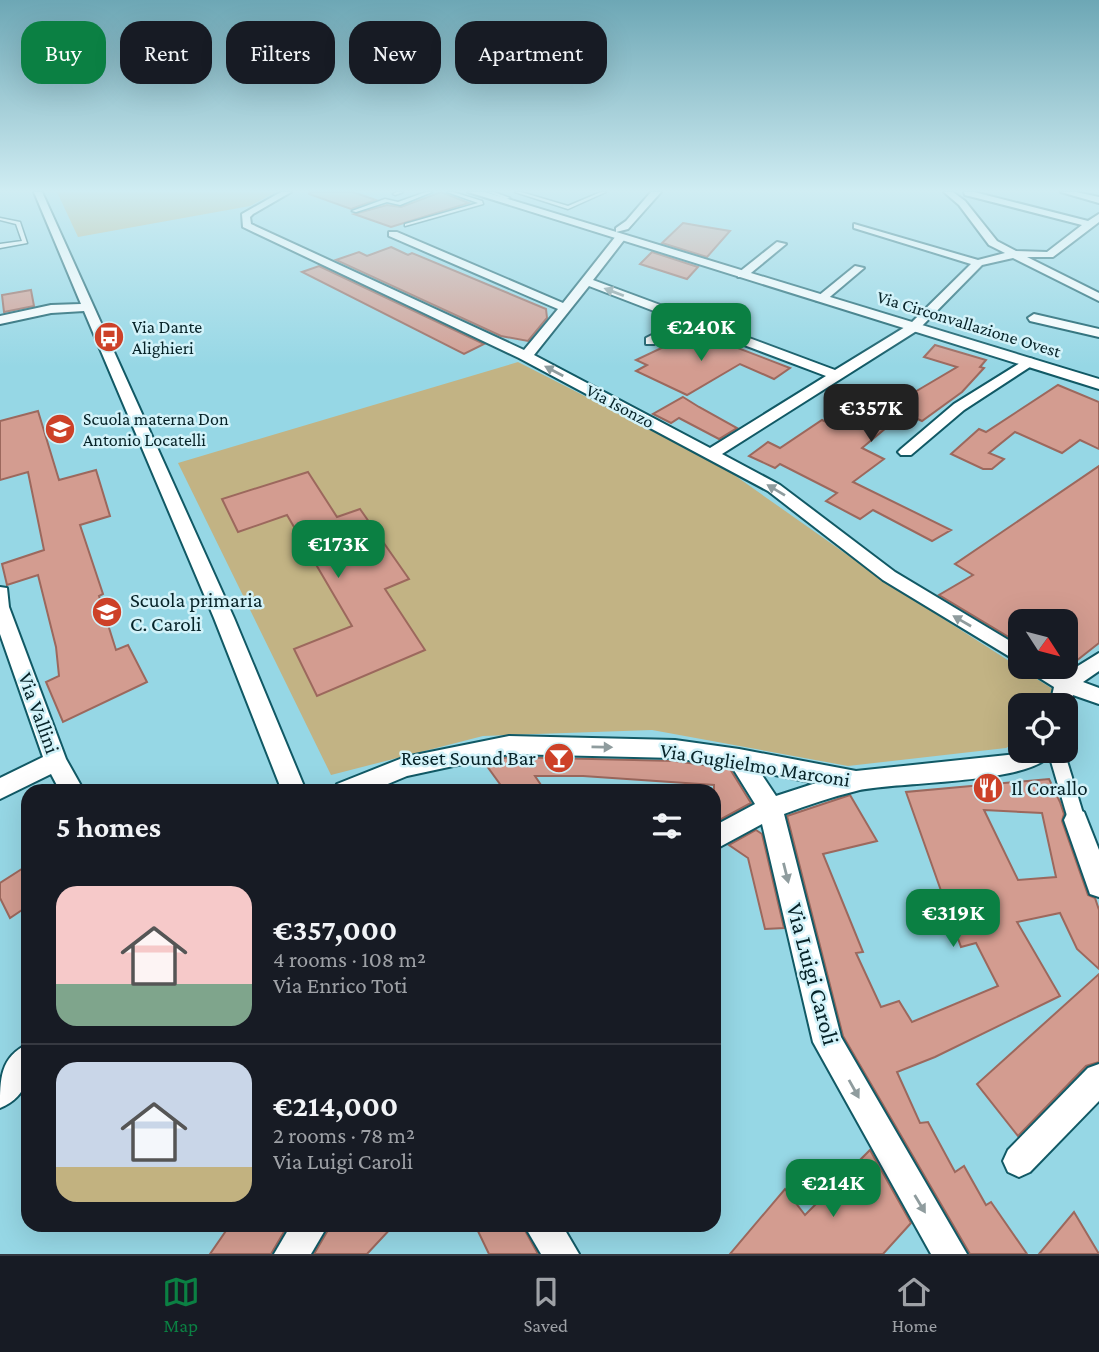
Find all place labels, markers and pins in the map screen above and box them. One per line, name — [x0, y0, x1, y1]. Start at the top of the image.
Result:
pin: €240K — [652, 304, 750, 363]
place label: Via Dante Alighieri — [132, 317, 202, 358]
bus stop icon: Via Dante Alighieri — [92, 320, 126, 354]
pin: €357K — [822, 384, 920, 444]
place label: Scuola materna Don Antonio Locatelli — [83, 409, 229, 450]
school or university icon: Scuola materna Don Antonio Locatelli — [43, 412, 77, 446]
pin: €173K — [289, 520, 387, 580]
place label: Scuola primaria C. Caroli — [130, 588, 263, 636]
school or university icon: Scuola primaria C. Caroli — [90, 595, 124, 629]
bar icon: Reset Sound Bar — [542, 741, 576, 775]
place label: Reset Sound Bar — [401, 746, 537, 770]
restaurant icon: Il Corallo — [971, 771, 1005, 805]
place label: Il Corallo — [1011, 776, 1088, 800]
pin: €319K — [904, 890, 1002, 949]
pin: €214K — [784, 1160, 882, 1219]

